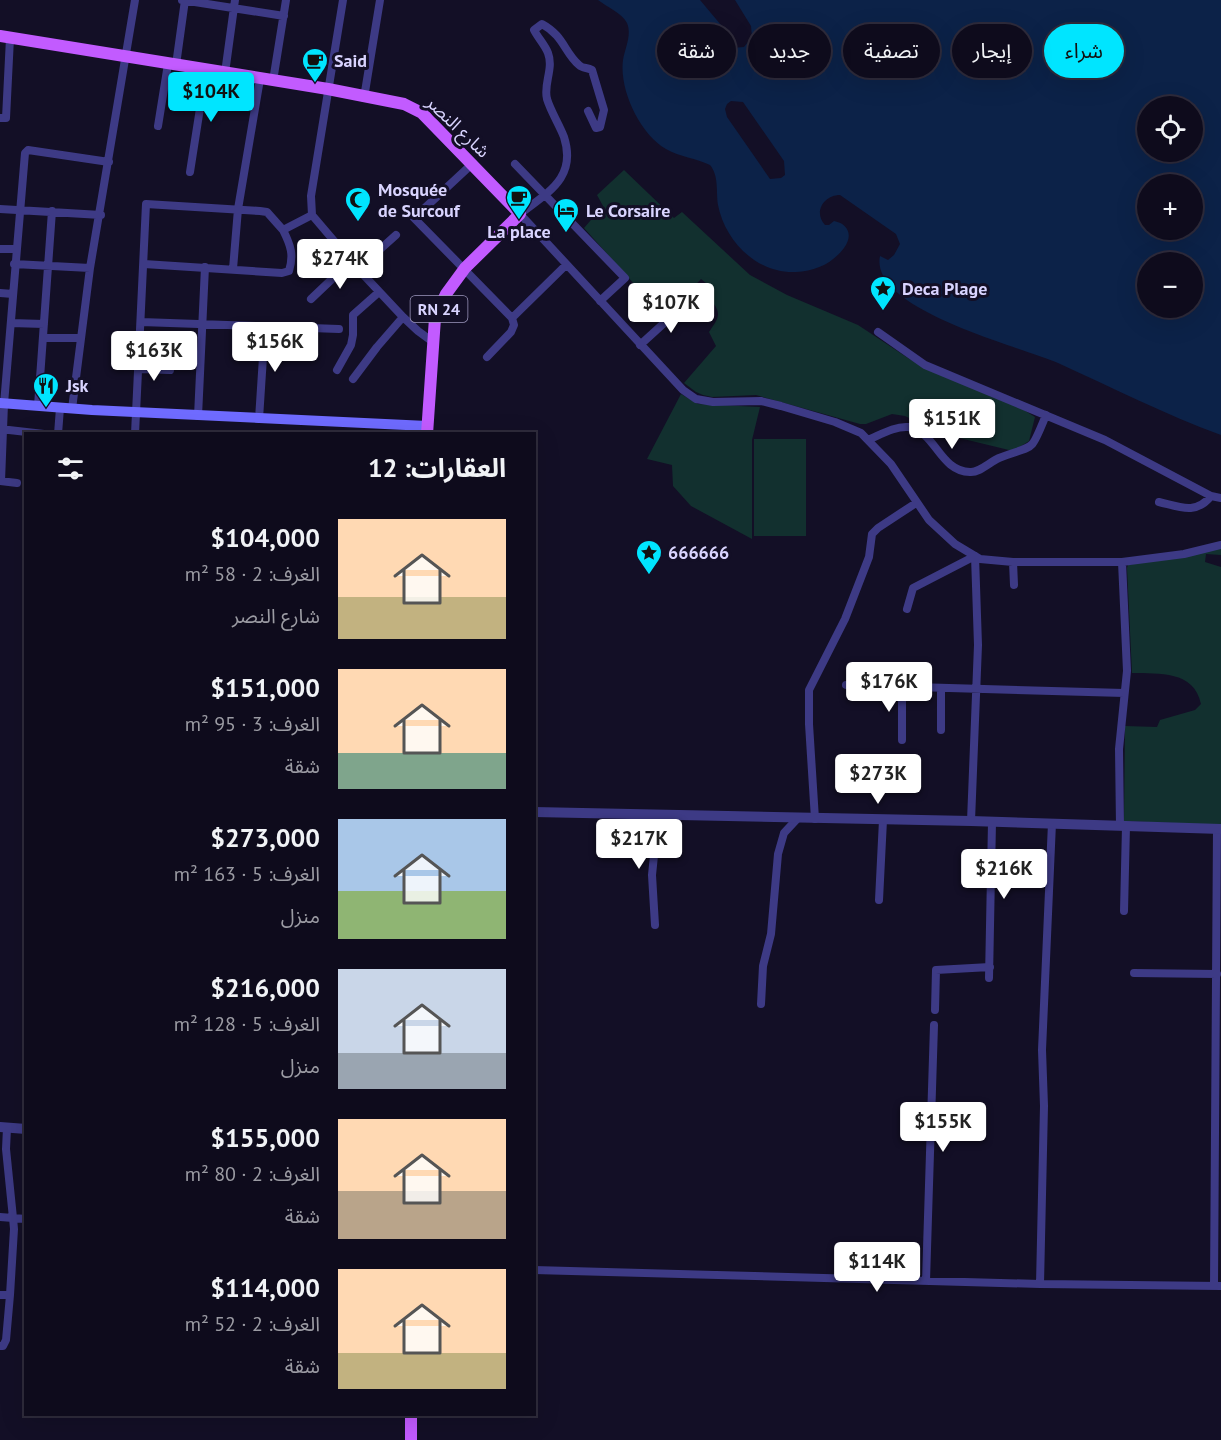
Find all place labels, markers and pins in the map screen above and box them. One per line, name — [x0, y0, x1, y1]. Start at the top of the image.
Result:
cafe icon: Said — [300, 46, 330, 84]
place label: Said — [334, 49, 367, 72]
pin: $104K — [169, 72, 253, 123]
place label: Mosquée de Surcouf — [378, 178, 461, 222]
cafe icon: La place — [504, 183, 534, 221]
mosque icon: Mosquée de Surcouf — [343, 185, 373, 223]
hotel icon: Le Corsaire — [551, 196, 581, 234]
place label: Le Corsaire — [586, 199, 670, 222]
place label: La place — [487, 220, 551, 243]
pin: $274K — [298, 239, 382, 290]
place icon: Deca Plage — [868, 274, 898, 312]
place label: Deca Plage — [902, 277, 987, 300]
pin: $107K — [629, 283, 713, 334]
pin: $156K — [233, 322, 317, 373]
pin: $163K — [112, 331, 196, 382]
restaurant icon: Jsk — [31, 371, 61, 409]
place label: Jsk — [65, 374, 89, 397]
pin: $151K — [910, 399, 994, 450]
place icon: 666666 — [634, 538, 664, 576]
place label: 666666 — [668, 541, 729, 564]
pin: $176K — [847, 662, 931, 713]
pin: $273K — [836, 754, 920, 805]
pin: $217K — [597, 819, 681, 870]
pin: $216K — [962, 849, 1046, 900]
pin: $155K — [901, 1102, 985, 1153]
pin: $114K — [835, 1242, 919, 1293]

